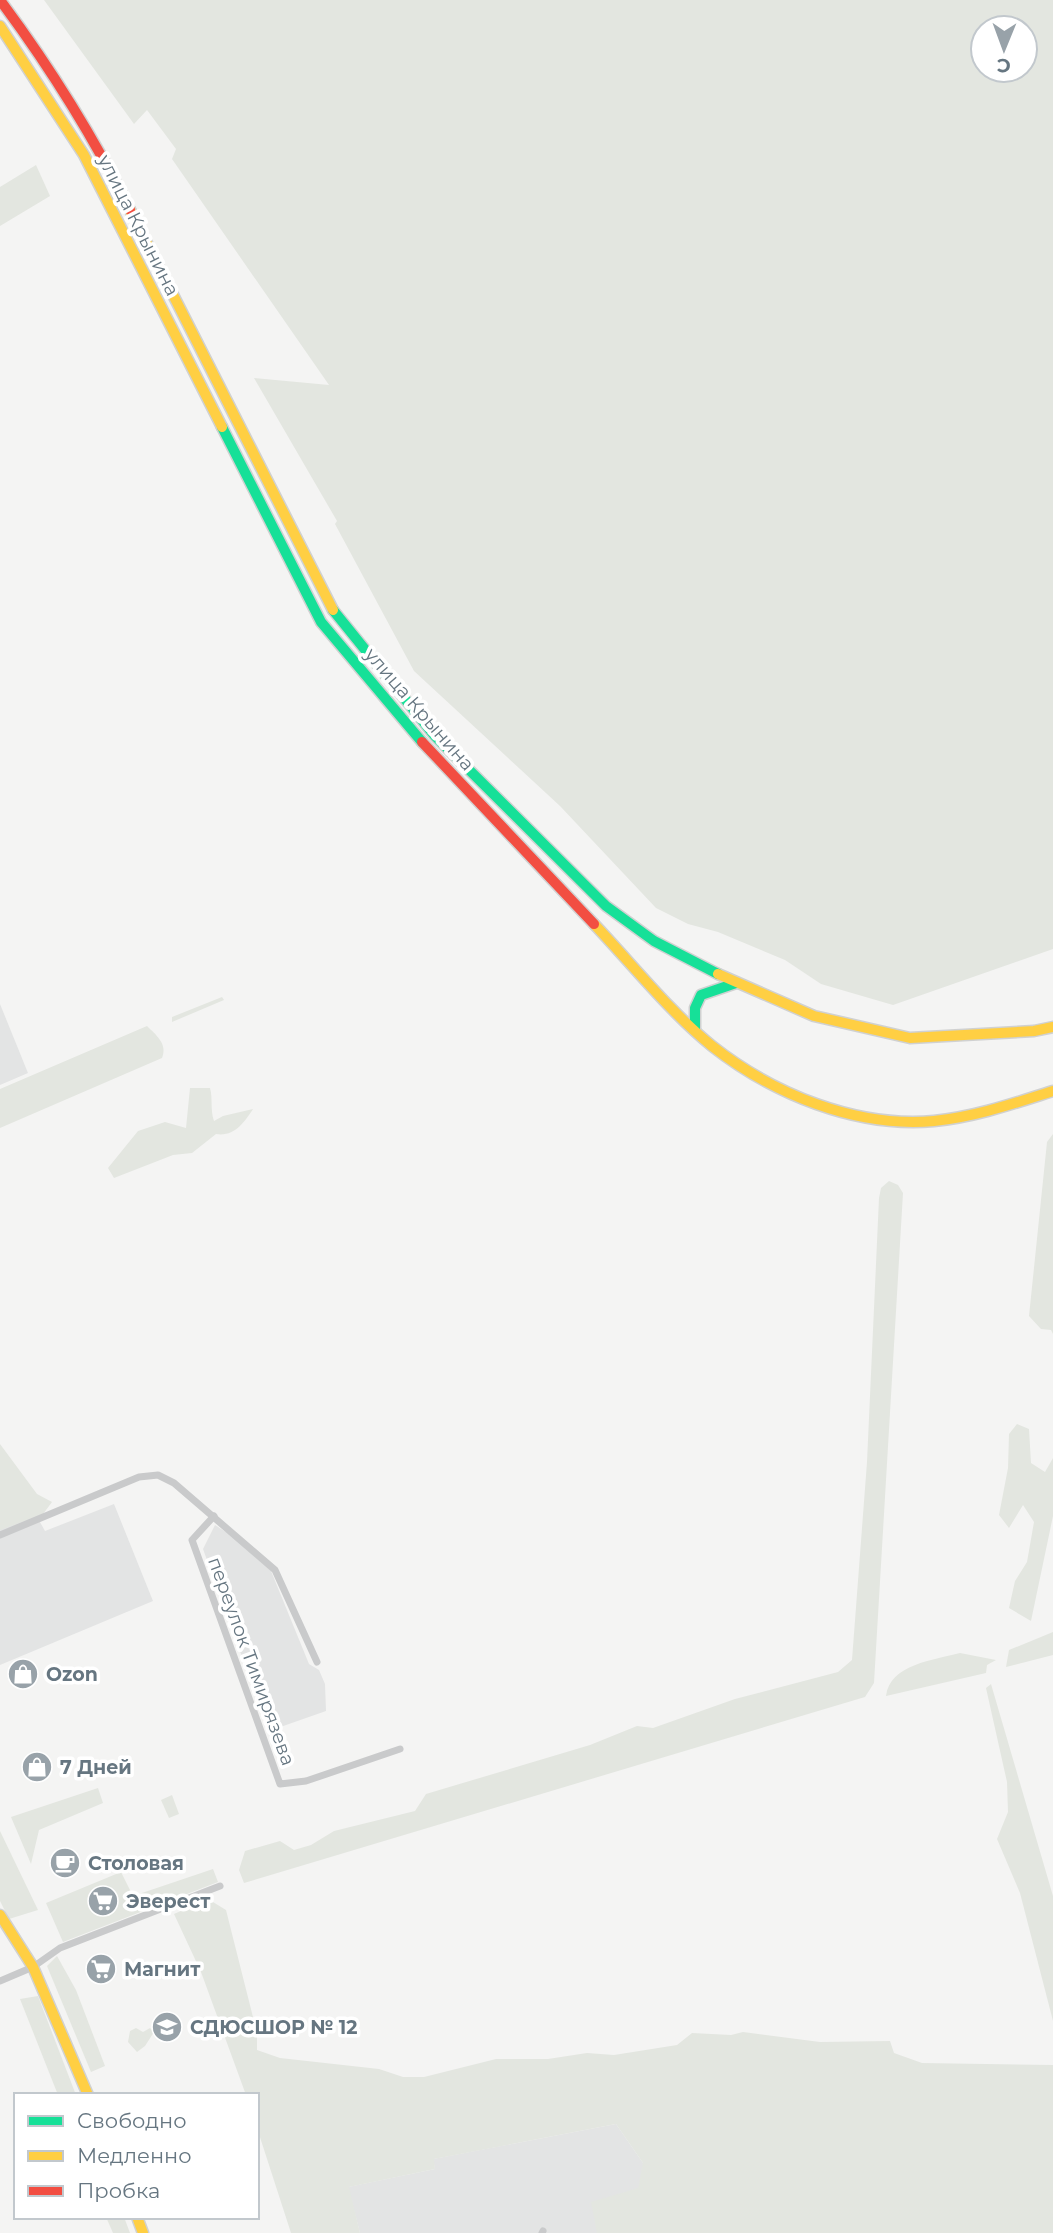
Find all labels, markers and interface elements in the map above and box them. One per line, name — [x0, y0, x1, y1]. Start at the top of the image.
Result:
north arrow — [969, 14, 1039, 84]
text: С — [996, 54, 1011, 77]
street label: улица Крынина — [93, 150, 184, 300]
street label: улица Крынина — [359, 642, 479, 775]
street label: переулок Тимирязева — [203, 1554, 300, 1769]
shop icon: Ozon — [6, 1657, 40, 1691]
place label: Ozon — [46, 1663, 98, 1686]
shop icon: 7 Дней — [20, 1750, 54, 1784]
place label: 7 Дней — [60, 1756, 132, 1779]
cafe icon: Столовая — [48, 1846, 82, 1880]
place label: Столовая — [88, 1852, 184, 1875]
supermarket icon: Эверест — [86, 1884, 120, 1918]
place label: Эверест — [126, 1890, 211, 1913]
supermarket icon: Магнит — [84, 1952, 118, 1986]
place label: Магнит — [124, 1958, 201, 1981]
school or university icon: СДЮСШОР № 12 — [150, 2010, 184, 2044]
place label: СДЮСШОР № 12 — [190, 2016, 357, 2039]
legend — [14, 2093, 259, 2219]
text: Свободно — [77, 2108, 187, 2133]
text: Медленно — [77, 2143, 192, 2168]
text: Пробка — [77, 2178, 160, 2203]

